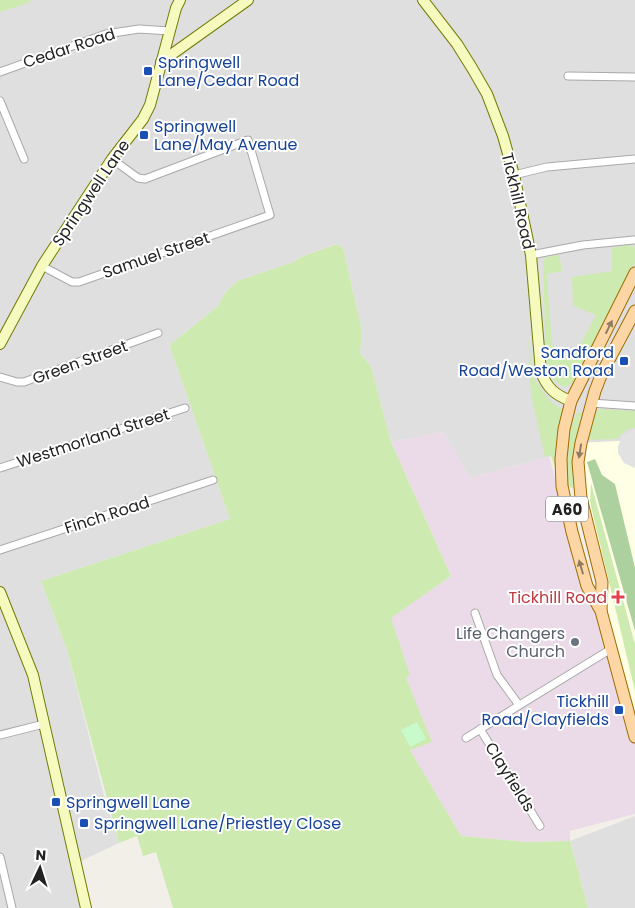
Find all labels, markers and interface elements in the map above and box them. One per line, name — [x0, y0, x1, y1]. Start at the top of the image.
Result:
street label: Cedar Road — [20, 22, 118, 74]
place label: Springwell Lane/Cedar Road — [158, 51, 299, 92]
marker: Springwell Lane/Cedar Road — [142, 65, 154, 77]
place label: Springwell Lane/May Avenue — [154, 115, 298, 156]
marker: Springwell Lane/May Avenue — [138, 129, 150, 141]
street label: Springwell Lane — [47, 135, 135, 251]
street label: Tickhill Road — [496, 150, 540, 252]
street label: Samuel Street — [99, 226, 213, 284]
one-way arrow — [605, 320, 613, 334]
street label: Green Street — [29, 334, 131, 390]
place label: Sandford Road/Weston Road — [459, 341, 614, 382]
marker: Sandford Road/Weston Road — [618, 355, 630, 367]
street label: Westmorland Street — [14, 402, 172, 474]
one-way arrow — [575, 443, 583, 459]
street label: Finch Road — [62, 490, 152, 540]
road number: A60 — [546, 496, 588, 522]
one-way arrow — [577, 559, 585, 574]
place label: Tickhill Road — [509, 586, 607, 609]
marker: Tickhill Road — [611, 590, 625, 604]
place label: Life Changers Church — [456, 622, 565, 663]
marker: Life Changers Church — [569, 636, 581, 648]
place label: Tickhill Road/Clayfields — [481, 690, 609, 731]
marker: Tickhill Road/Clayfields — [613, 704, 625, 716]
street label: Clayfields — [479, 738, 541, 816]
place label: Springwell Lane — [66, 791, 190, 814]
marker: Springwell Lane — [50, 796, 62, 808]
place label: Springwell Lane/Priestley Close — [94, 812, 341, 835]
marker: Springwell Lane/Priestley Close — [78, 817, 90, 829]
north arrow — [15, 843, 65, 893]
text: N — [35, 845, 47, 865]

